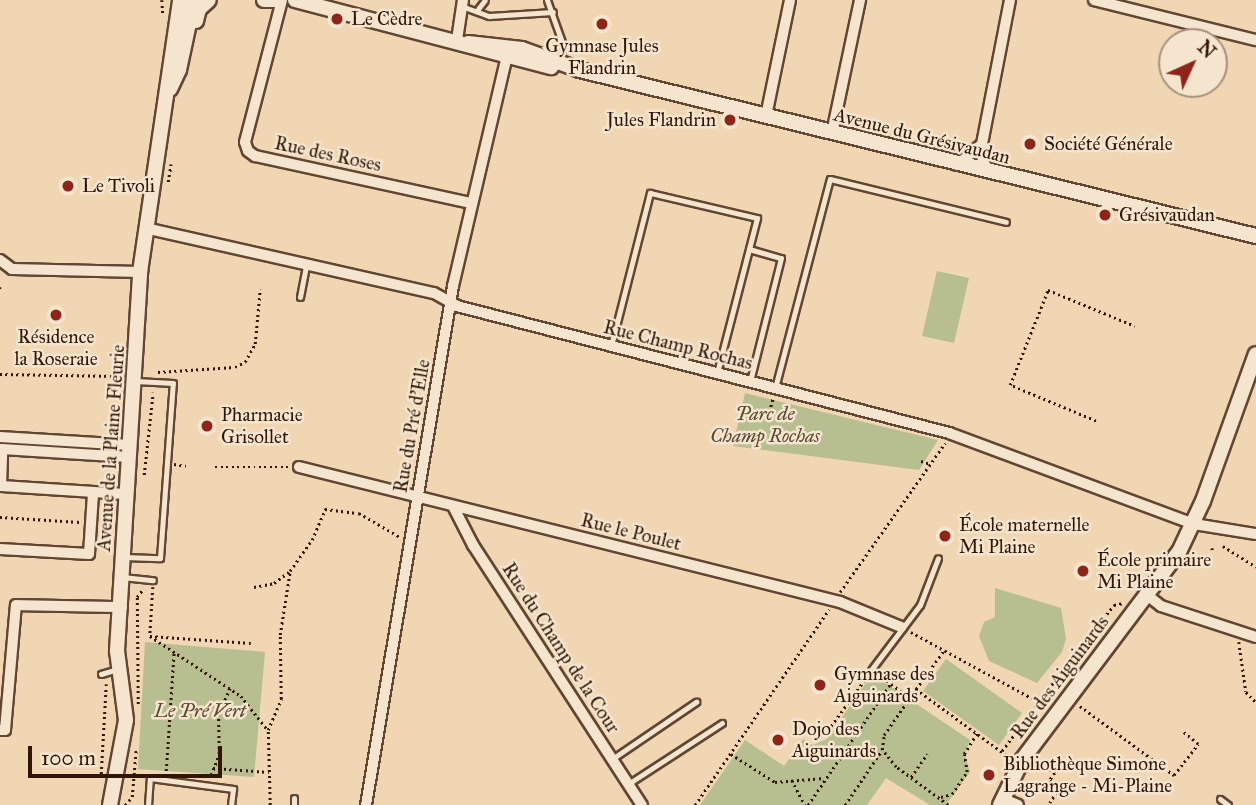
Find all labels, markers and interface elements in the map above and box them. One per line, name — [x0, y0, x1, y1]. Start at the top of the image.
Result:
place label: Le Cèdre — [351, 8, 422, 30]
marker: Le Cèdre — [329, 11, 345, 27]
marker: Gymnase Jules Flandrin — [594, 16, 610, 32]
north arrow — [1158, 28, 1228, 98]
place label: Gymnase Jules Flandrin — [545, 35, 659, 79]
text: N — [1193, 35, 1221, 63]
street label: Avenue du Grésivaudan — [832, 103, 1012, 169]
place label: Jules Flandrin — [607, 109, 716, 131]
marker: Jules Flandrin — [722, 112, 738, 128]
street label: Rue des Roses — [273, 132, 383, 176]
place label: Société Générale — [1044, 133, 1173, 155]
marker: Société Générale — [1022, 136, 1038, 152]
place label: Le Tivoli — [82, 175, 155, 197]
marker: Le Tivoli — [60, 178, 76, 194]
place label: Grésivaudan — [1119, 204, 1215, 226]
marker: Grésivaudan — [1097, 207, 1113, 223]
marker: Résidence la Roseraie — [48, 307, 64, 323]
street label: Rue Champ Rochas — [601, 315, 755, 375]
place label: Résidence la Roseraie — [14, 326, 98, 370]
street label: Avenue de la Plaine Fleurie — [92, 344, 130, 552]
street label: Rue du Pré d'Elle — [389, 358, 435, 494]
park label: Parc de Champ Rochas — [710, 403, 820, 447]
place label: Pharmacie Grisollet — [221, 404, 303, 448]
marker: Pharmacie Grisollet — [199, 418, 215, 434]
street label: Rue le Poulet — [579, 509, 683, 555]
place label: École maternelle Mi Plaine — [959, 514, 1089, 558]
marker: École maternelle Mi Plaine — [937, 528, 953, 544]
place label: École primaire Mi Plaine — [1097, 549, 1211, 593]
street label: Rue du Champ de la Cour — [497, 558, 625, 738]
marker: École primaire Mi Plaine — [1075, 563, 1091, 579]
street label: Rue des Aiguinards — [1006, 611, 1114, 743]
place label: Gymnase des Aiguinards — [834, 663, 934, 707]
marker: Gymnase des Aiguinards — [812, 677, 828, 693]
park label: Le Pré Vert — [154, 700, 246, 722]
place label: Dojo des Aiguinards — [792, 718, 876, 762]
scale bar — [32, 732, 226, 776]
marker: Dojo des Aiguinards — [770, 732, 786, 748]
text: 100 m — [41, 745, 96, 771]
place label: Bibliothèque Simone Lagrange - Mi-Plaine — [1003, 753, 1172, 797]
marker: Bibliothèque Simone Lagrange - Mi-Plaine — [981, 767, 997, 783]

